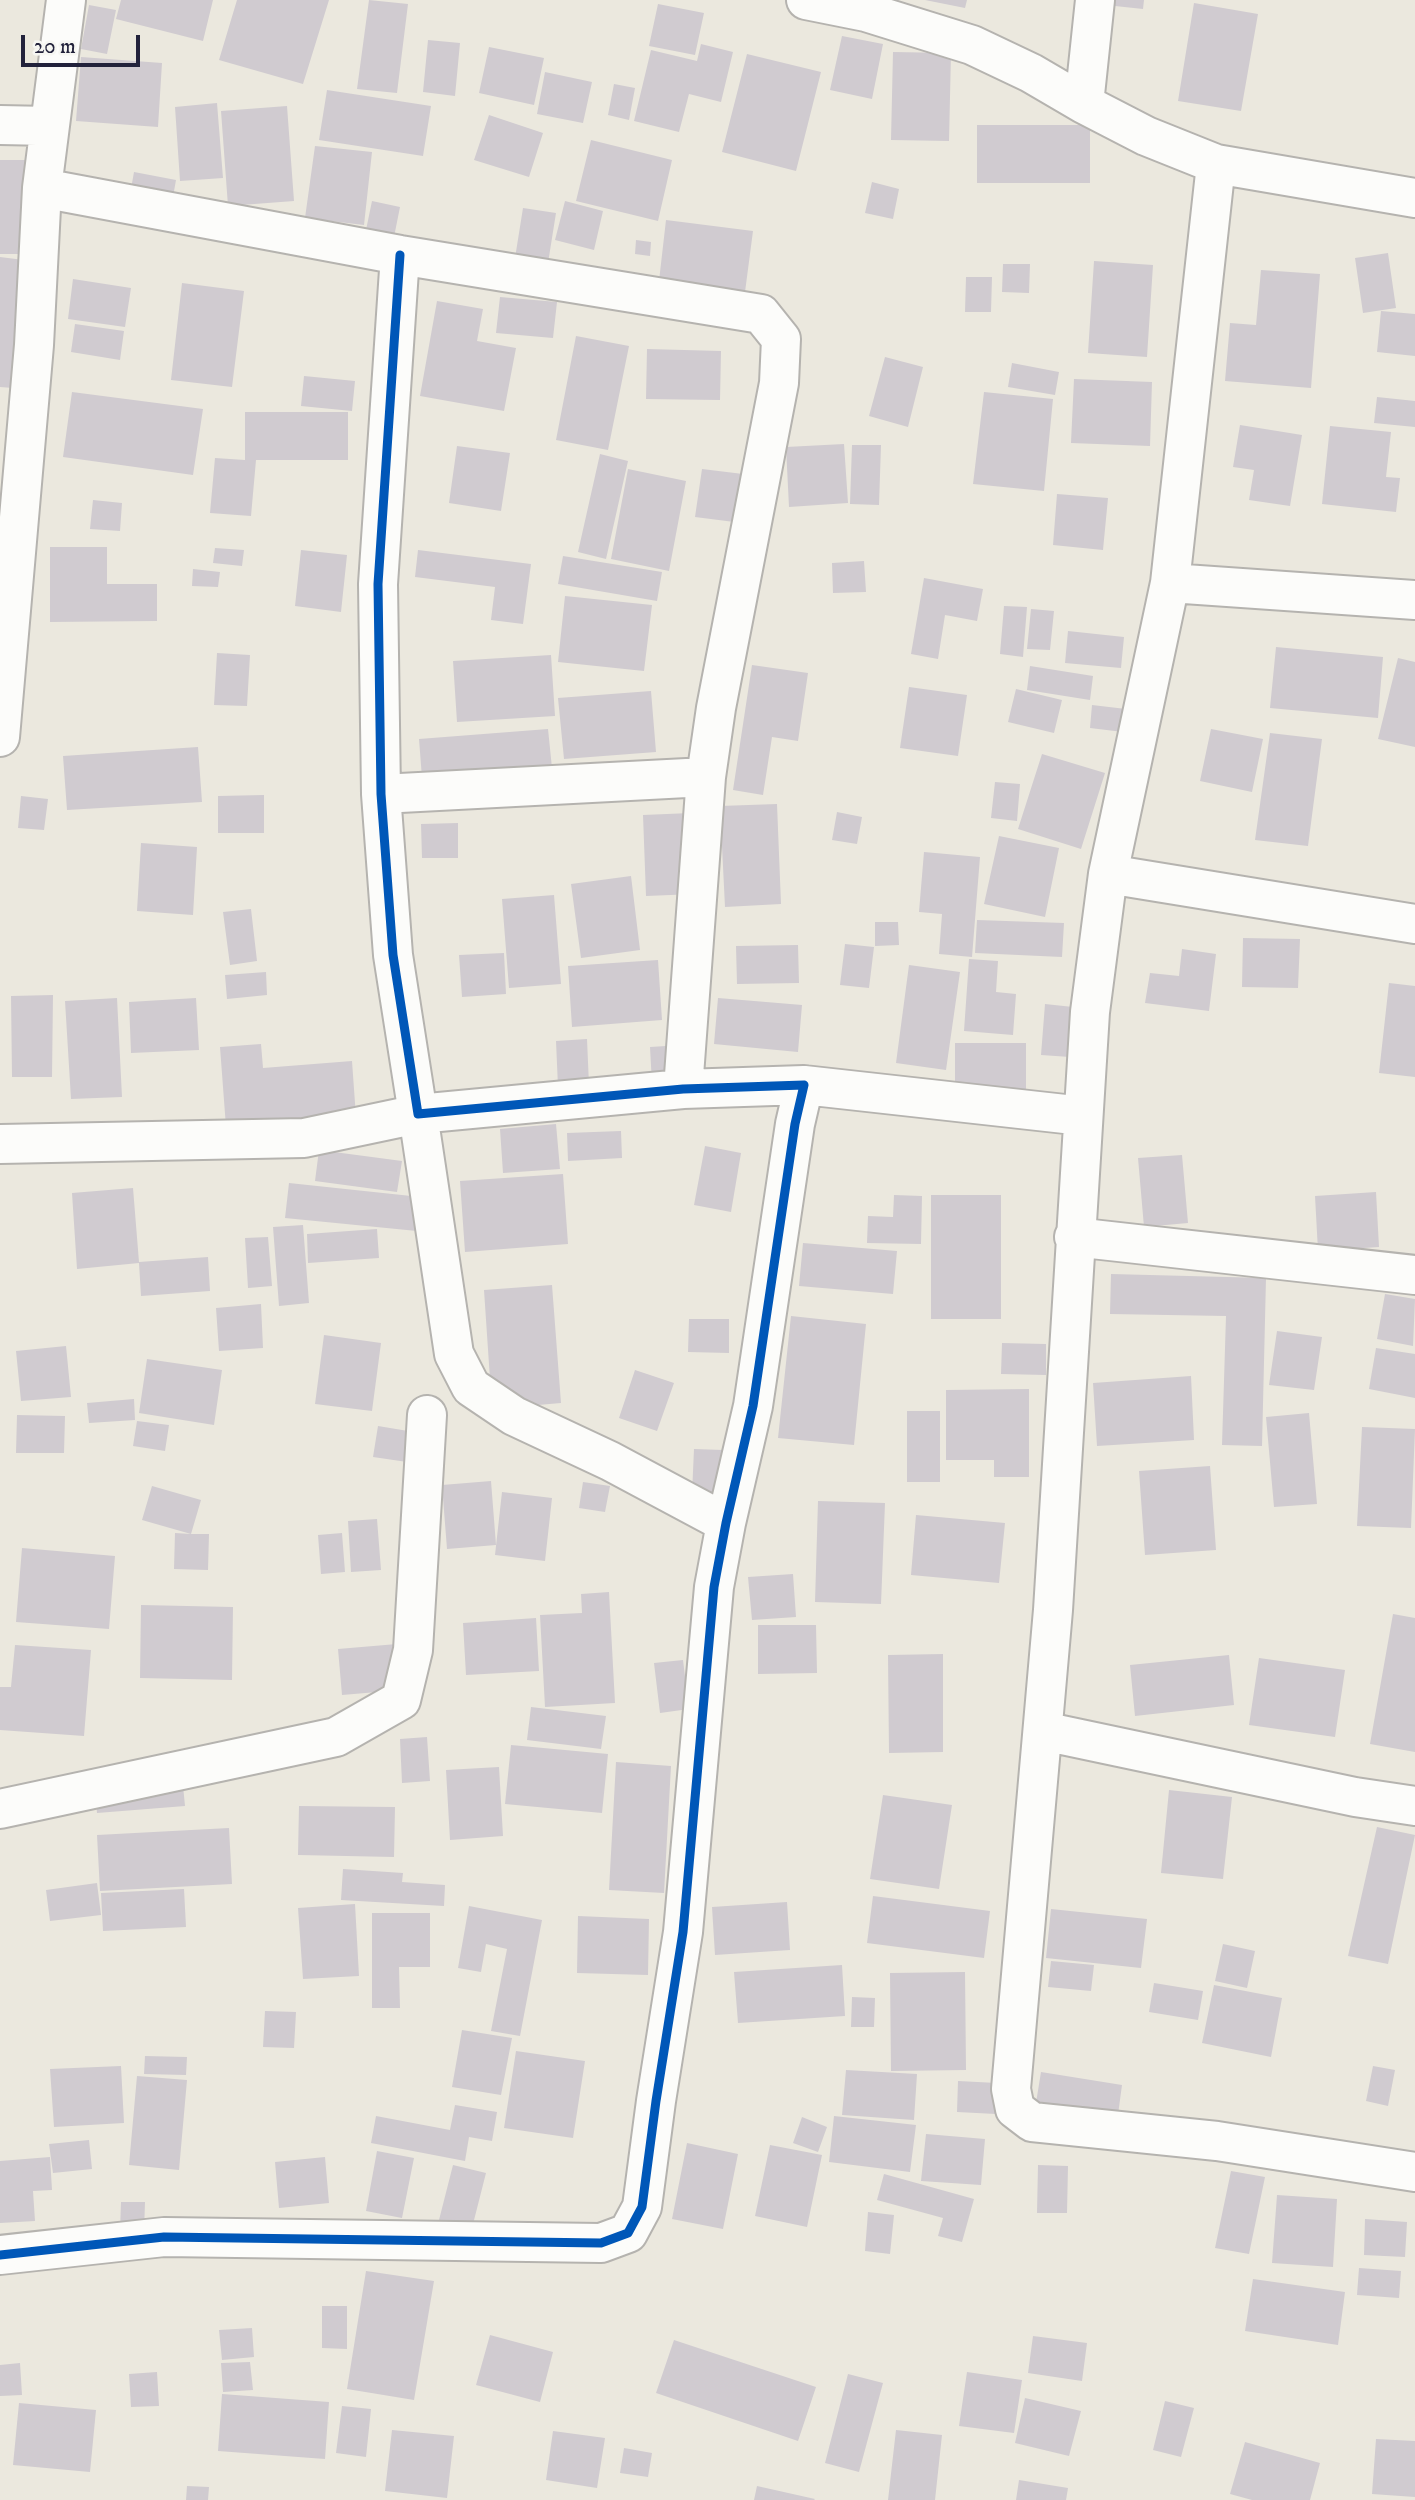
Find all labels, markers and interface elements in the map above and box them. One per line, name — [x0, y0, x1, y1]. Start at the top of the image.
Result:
scale bar — [24, 21, 144, 65]
text: 20 m — [34, 34, 76, 60]

